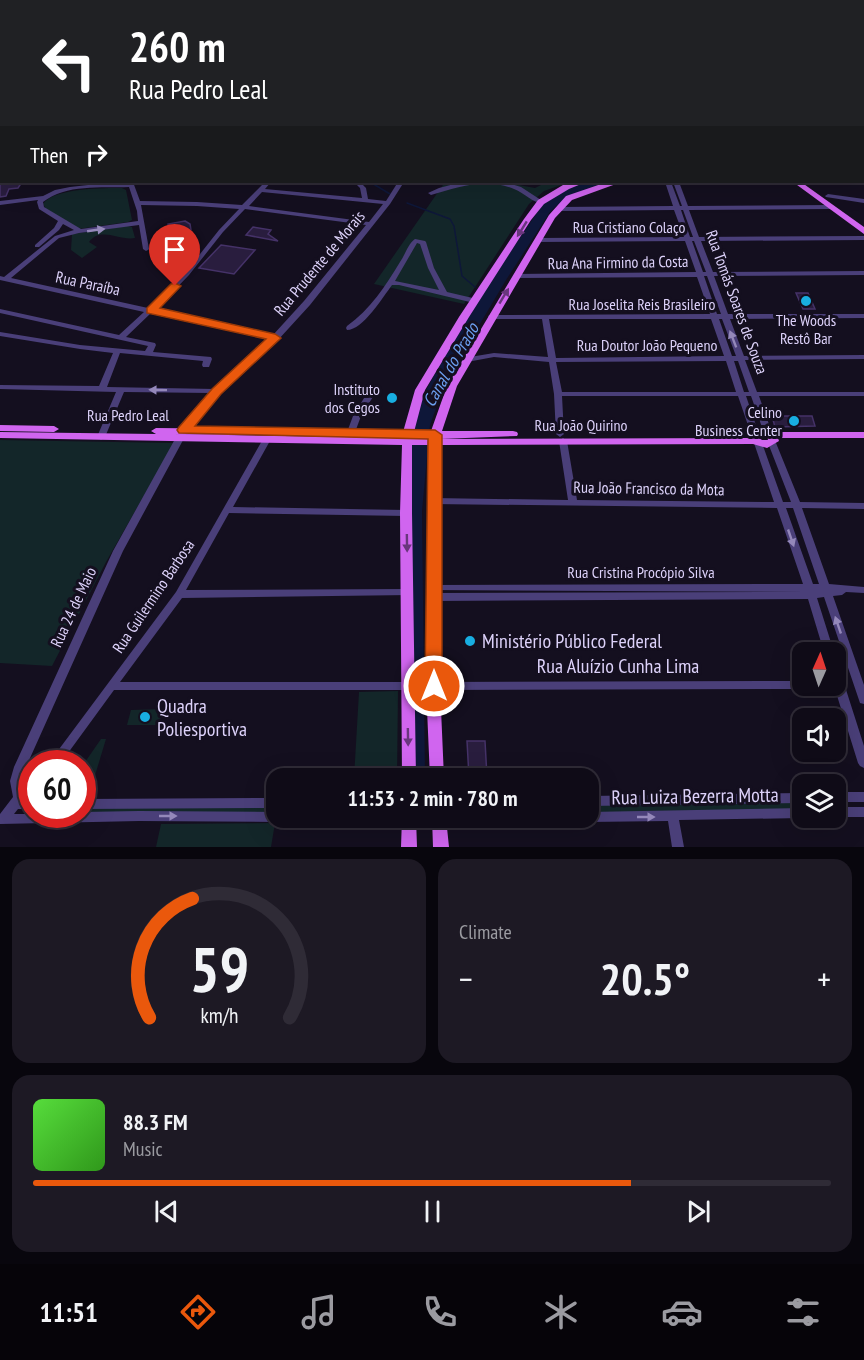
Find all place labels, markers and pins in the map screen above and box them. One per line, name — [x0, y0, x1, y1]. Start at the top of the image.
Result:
pin — [149, 224, 200, 286]
marker: The Woods Restô Bar — [799, 294, 813, 308]
place label: The Woods Restô Bar — [776, 310, 836, 348]
place label: Instituto dos Cegos — [325, 379, 380, 417]
marker: Instituto dos Cegos — [385, 391, 399, 405]
place label: Celino Business Center — [695, 402, 783, 440]
marker: Celino Business Center — [787, 414, 801, 428]
place label: Ministério Público Federal — [482, 628, 662, 654]
marker: Ministério Público Federal — [463, 634, 477, 648]
place label: Quadra Poliesportiva — [157, 693, 247, 742]
marker: Quadra Poliesportiva — [138, 710, 152, 724]

